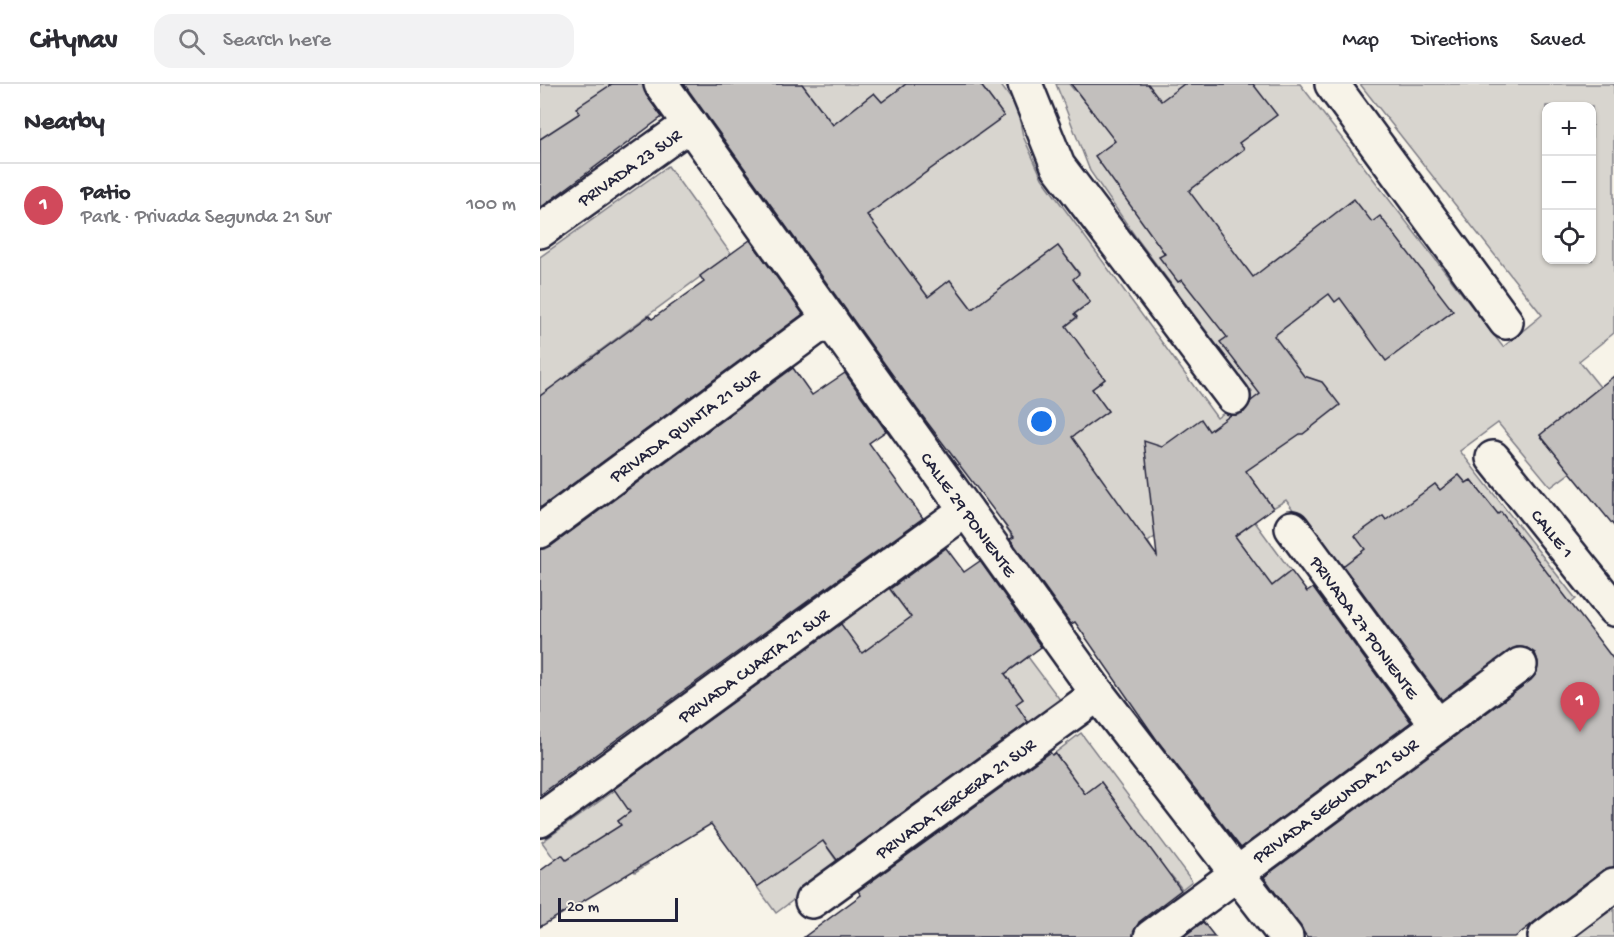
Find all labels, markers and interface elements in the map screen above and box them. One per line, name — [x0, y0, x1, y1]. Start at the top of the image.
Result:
search box — [154, 14, 574, 68]
text: Citynav — [30, 25, 118, 58]
icon: search — [175, 25, 208, 58]
text: Search here — [223, 28, 331, 54]
text: Map — [1342, 29, 1379, 54]
text: Directions — [1412, 29, 1497, 54]
text: Saved — [1530, 29, 1584, 54]
map controls — [1542, 102, 1596, 264]
button: + — [1542, 102, 1596, 156]
text: Nearby — [24, 108, 105, 139]
street label: PRIVADA 23 SUR — [574, 125, 687, 213]
button: − — [1542, 156, 1596, 210]
text: Patio — [81, 181, 131, 207]
text: 1 — [39, 194, 48, 217]
text: 100 m — [466, 194, 516, 217]
text: Park · Privada Segunda 21 Sur — [81, 207, 331, 230]
button: locate — [1542, 210, 1596, 264]
street label: PRIVADA QUINTA 21 SUR — [606, 365, 765, 489]
your location — [1027, 407, 1056, 436]
street label: CALLE 29 PONIENTE — [915, 449, 1020, 583]
street label: CALLE 1 — [1525, 506, 1577, 563]
street label: PRIVADA 27 PONIENTE — [1304, 552, 1422, 705]
street label: PRIVADA CUARTA 21 SUR — [674, 605, 834, 729]
pin: 1 — [1560, 682, 1600, 732]
street label: PRIVADA TERCERA 21 SUR — [872, 735, 1041, 866]
street label: PRIVADA SEGUNDA 21 SUR — [1249, 735, 1424, 870]
scale bar — [558, 895, 678, 922]
text: 20 m — [567, 899, 599, 918]

